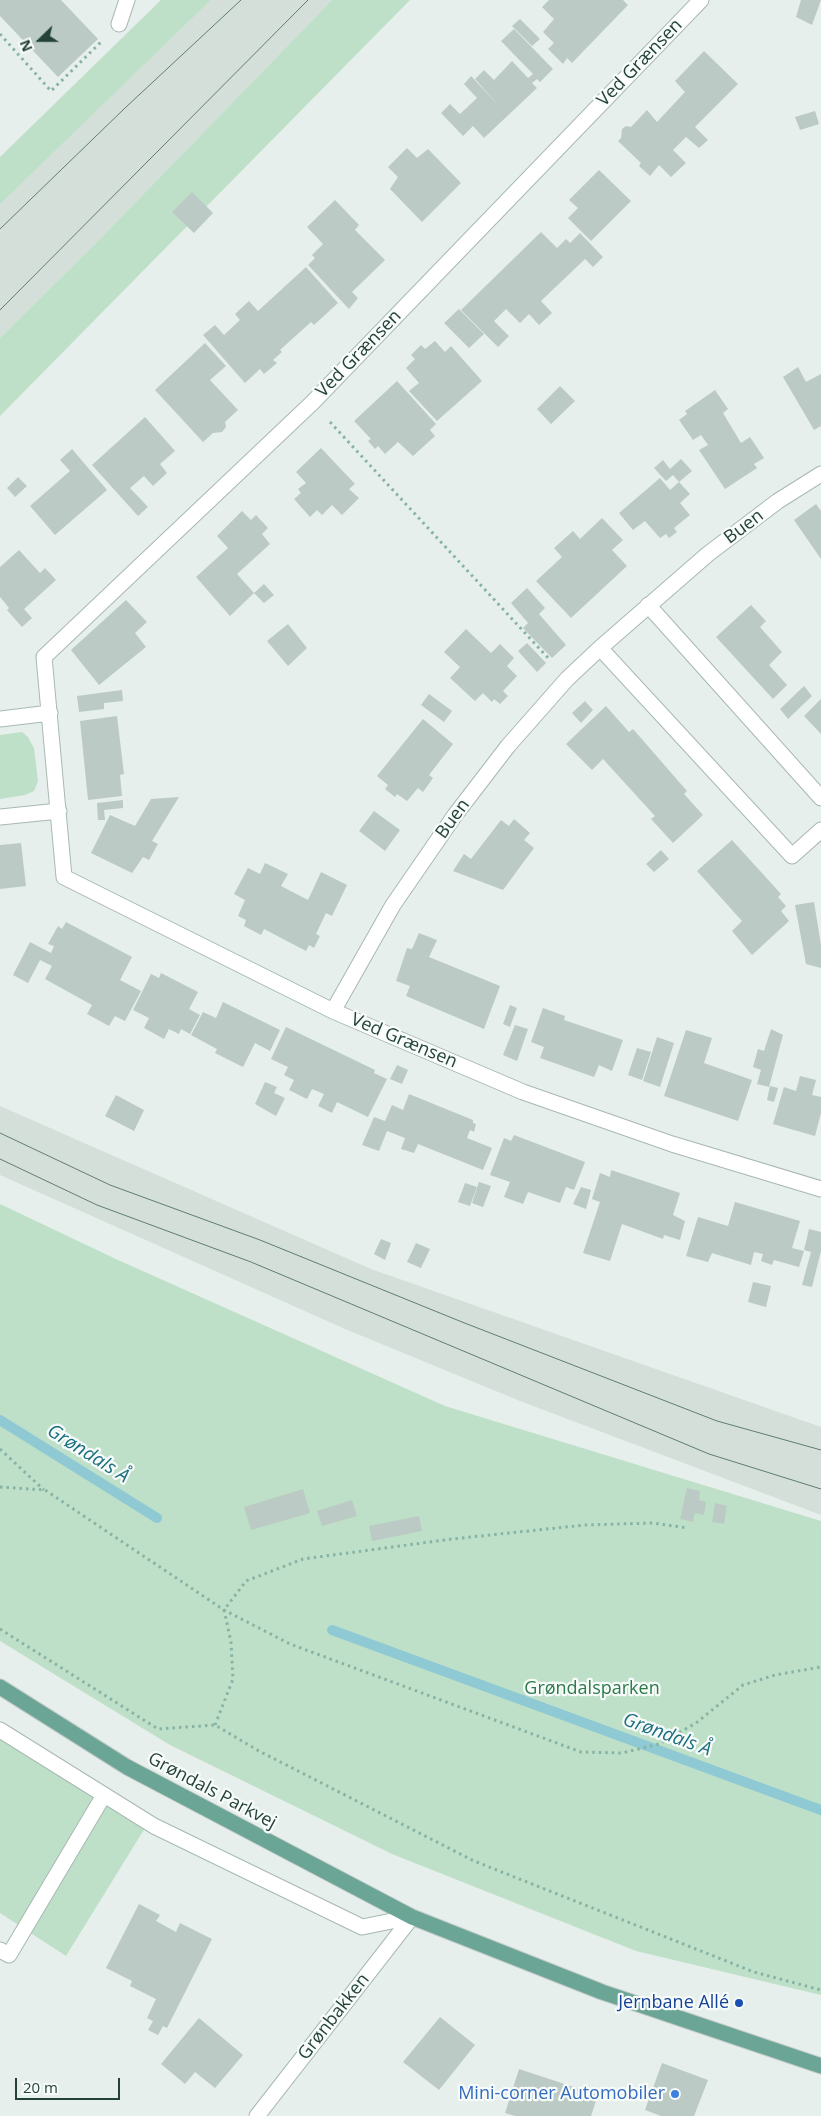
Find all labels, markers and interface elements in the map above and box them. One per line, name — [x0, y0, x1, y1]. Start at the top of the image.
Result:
north arrow — [15, 15, 65, 65]
street label: Ved Grænsen — [593, 15, 687, 111]
text: N — [15, 37, 37, 55]
street label: Ved Grænsen — [312, 306, 406, 402]
street label: Buen — [720, 505, 768, 549]
street label: Buen — [431, 795, 475, 843]
street label: Ved Grænsen — [348, 1009, 460, 1073]
water label: Grøndals Å — [43, 1420, 133, 1488]
park label: Grøndalsparken — [524, 1678, 660, 1700]
water label: Grøndals Å — [620, 1708, 714, 1762]
street label: Grøndals Parkvej — [144, 1748, 280, 1834]
street label: Grønbakken — [294, 1970, 374, 2064]
place label: Jernbane Allé — [618, 1992, 729, 2014]
marker: Jernbane Allé — [733, 1997, 745, 2009]
scale bar — [18, 2068, 122, 2100]
text: 20 m — [23, 2077, 58, 2097]
place label: Mini-corner Automobiler — [458, 2083, 665, 2105]
marker: Mini-corner Automobiler — [669, 2088, 681, 2100]

